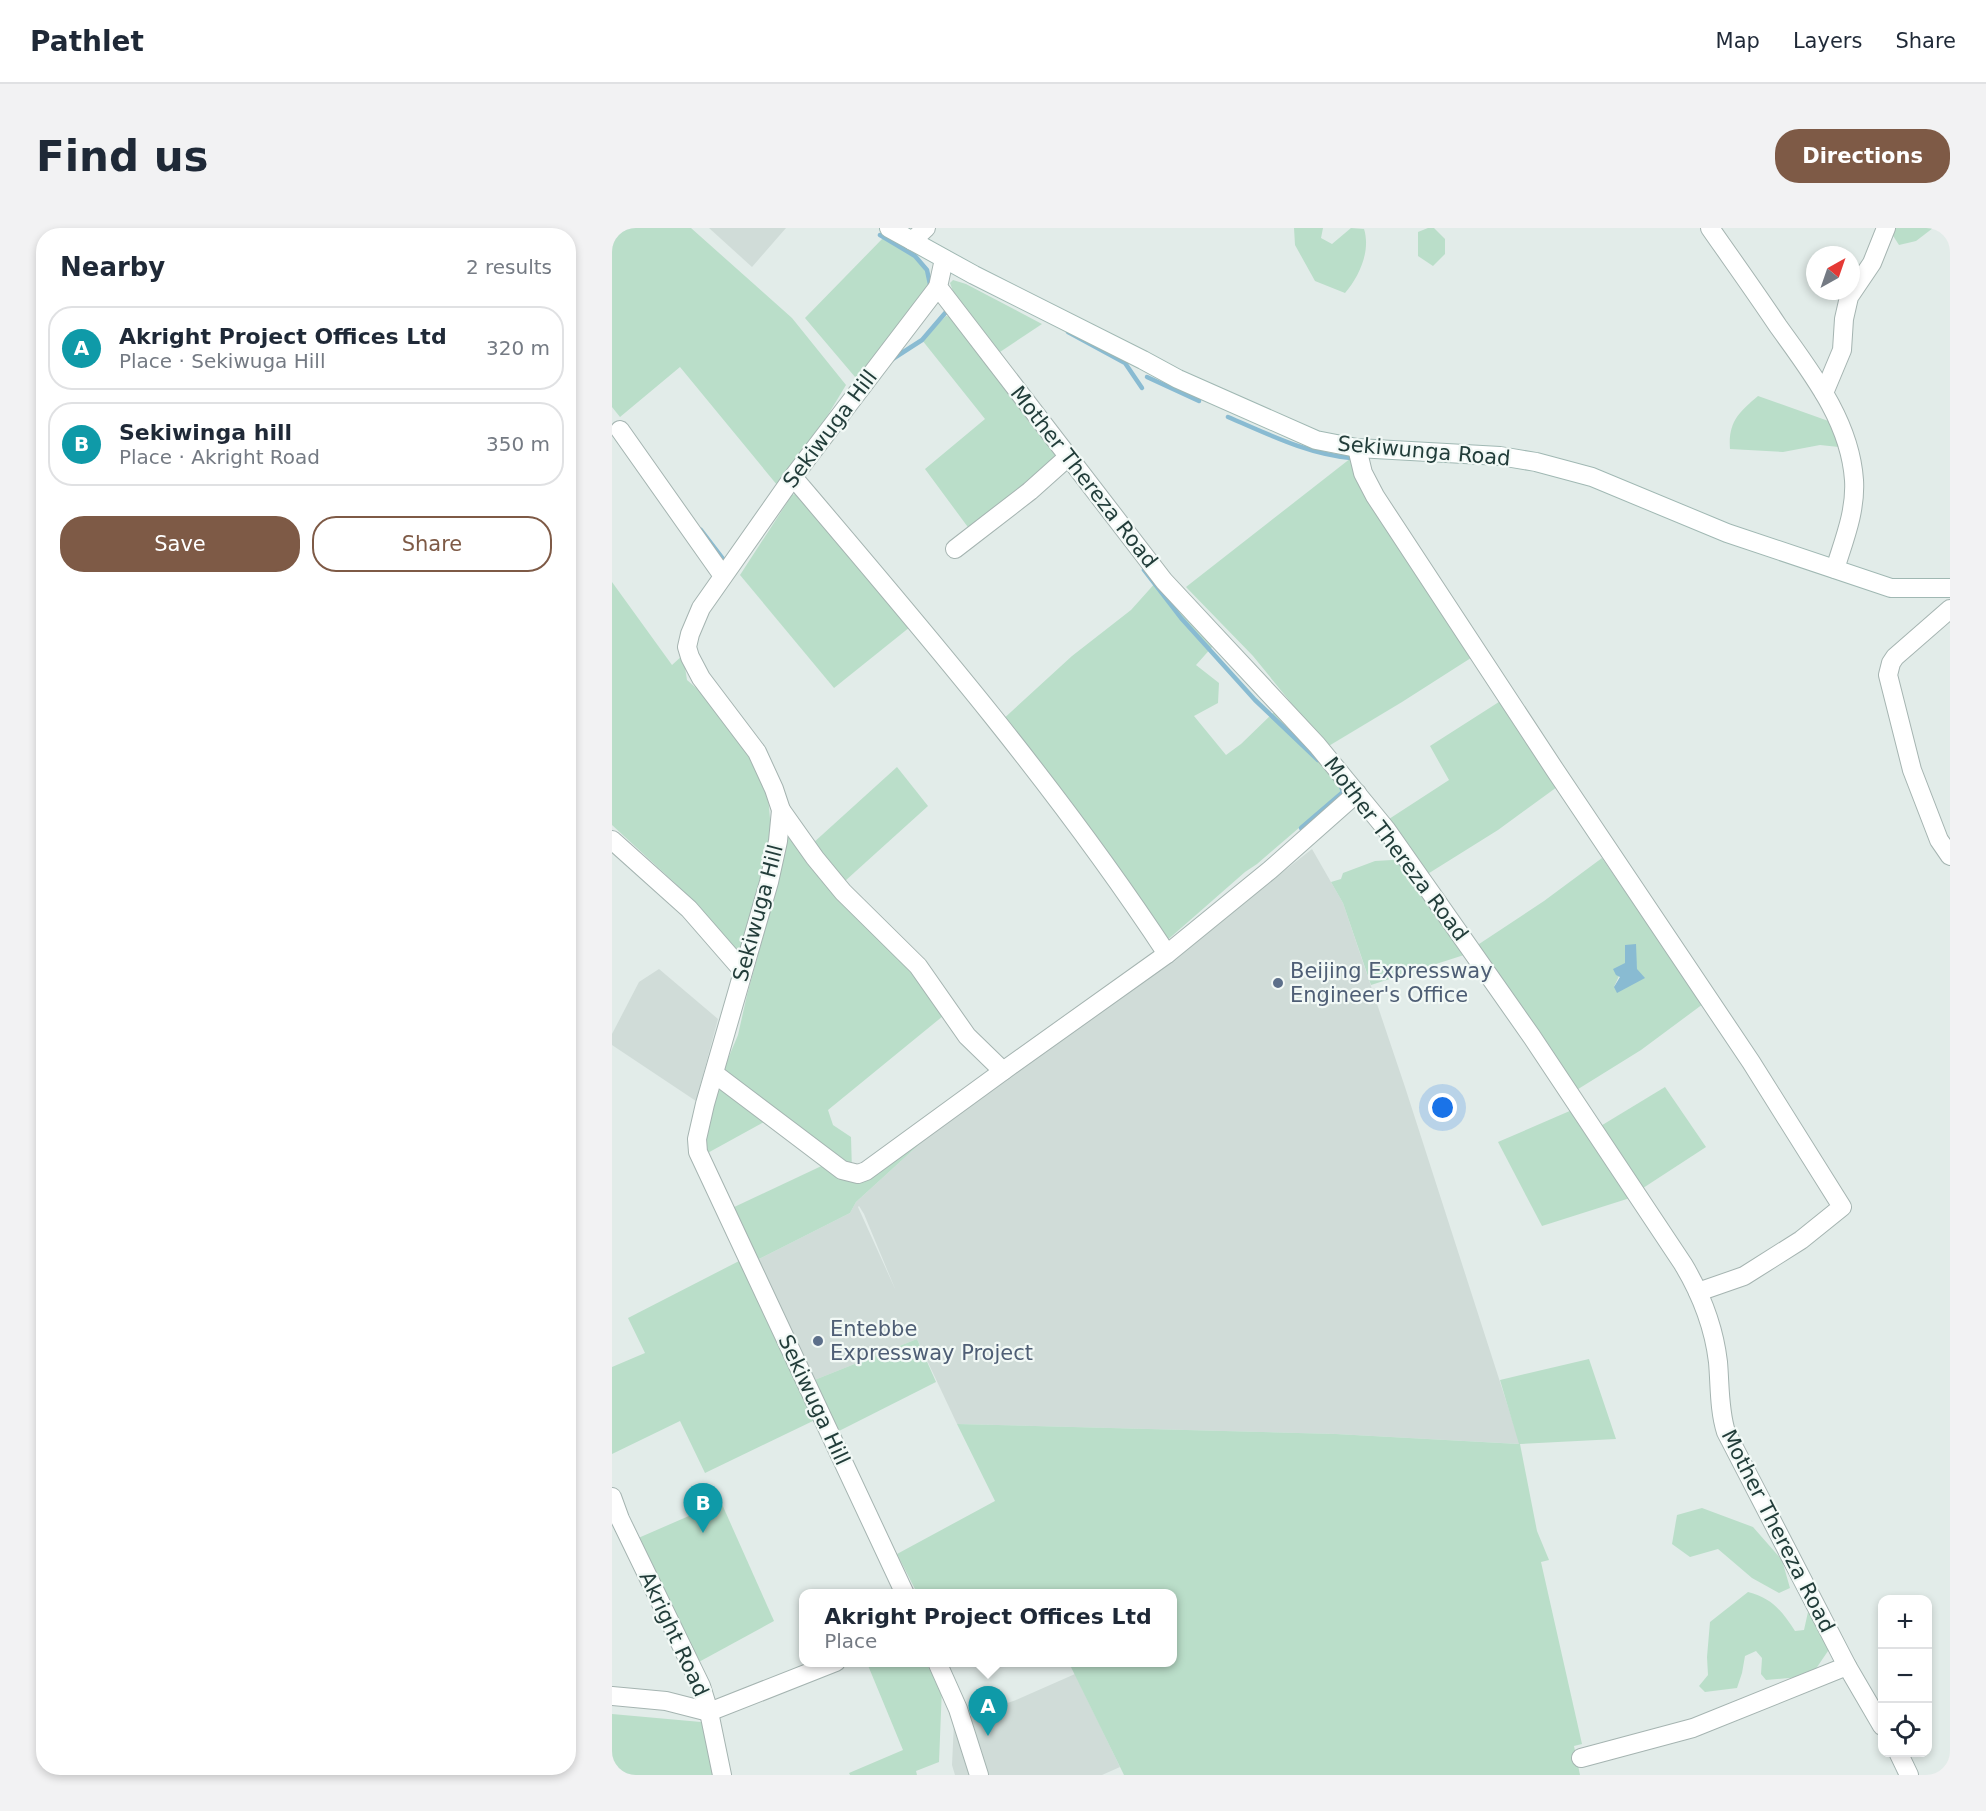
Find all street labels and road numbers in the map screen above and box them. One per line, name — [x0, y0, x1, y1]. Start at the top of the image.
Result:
street label: Sekiwuga Hill — [778, 366, 882, 492]
street label: Mother Thereza Road — [1006, 381, 1162, 573]
street label: Sekiwunga Road — [1336, 431, 1512, 471]
street label: Mother Thereza Road — [1319, 752, 1473, 946]
street label: Sekiwuga Hill — [728, 842, 788, 984]
street label: Sekiwuga Hill — [773, 1331, 855, 1469]
street label: Mother Thereza Road — [1716, 1426, 1840, 1636]
street label: Akright Road — [635, 1568, 713, 1700]

